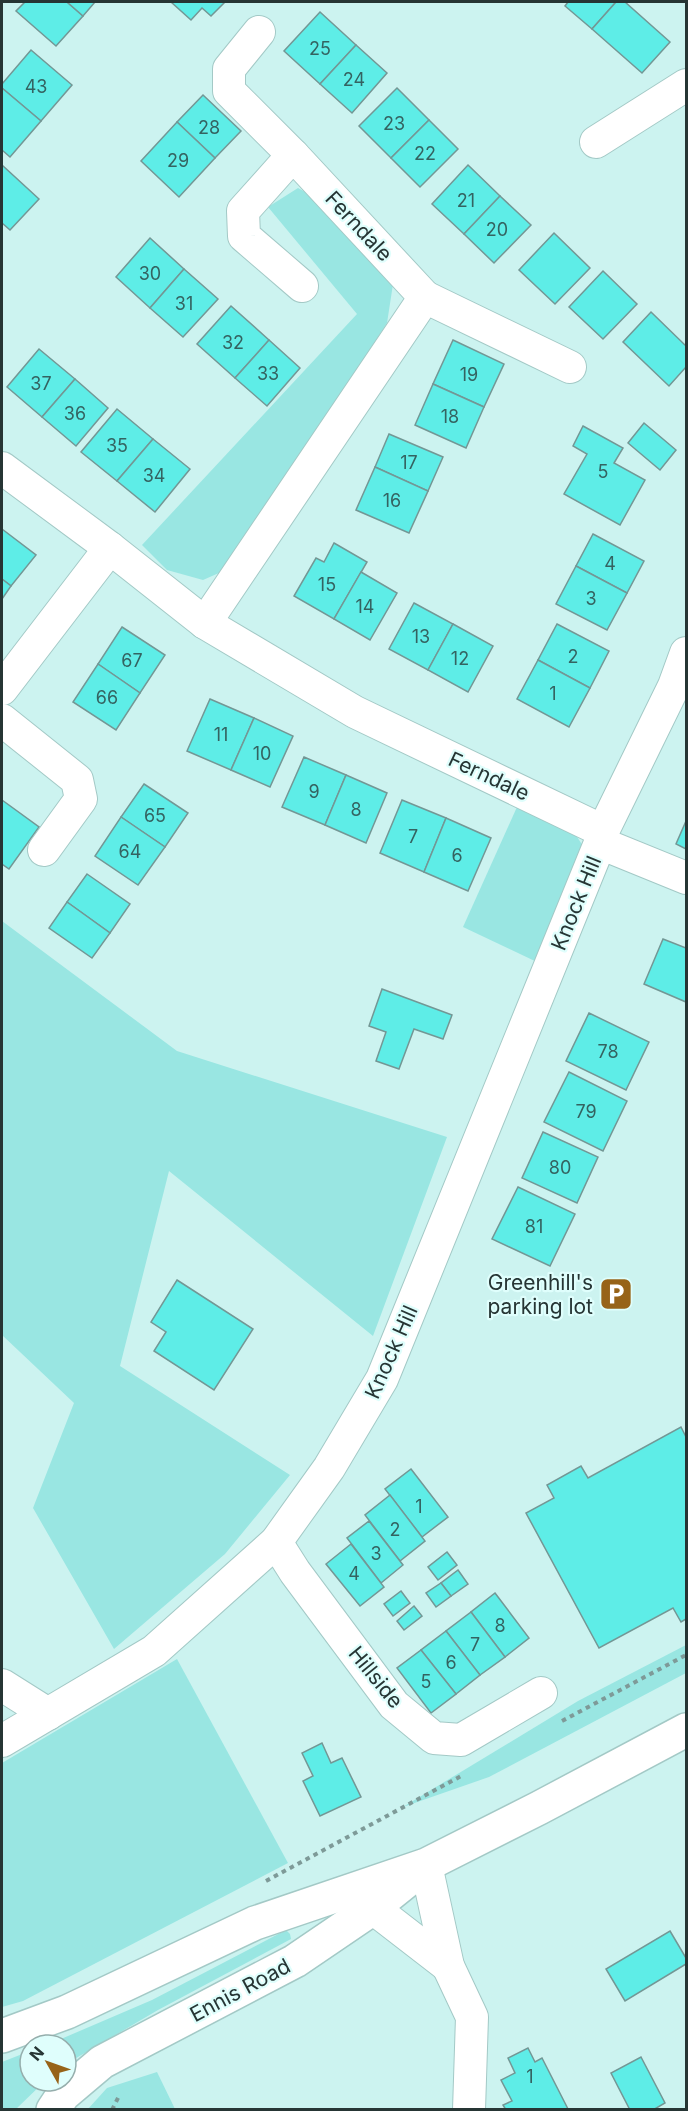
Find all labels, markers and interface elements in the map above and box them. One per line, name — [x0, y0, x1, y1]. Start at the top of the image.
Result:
house number: 25 — [309, 38, 331, 59]
house number: 24 — [343, 69, 365, 90]
house number: 43 — [25, 76, 47, 97]
house number: 23 — [383, 113, 405, 134]
house number: 28 — [198, 117, 220, 138]
house number: 22 — [414, 143, 436, 164]
house number: 29 — [167, 150, 189, 171]
street label: Ferndale — [320, 186, 398, 266]
house number: 21 — [457, 190, 475, 211]
house number: 20 — [486, 219, 508, 240]
house number: 30 — [139, 263, 161, 284]
house number: 31 — [175, 293, 193, 314]
house number: 32 — [222, 332, 244, 353]
house number: 33 — [257, 363, 279, 384]
house number: 19 — [460, 364, 478, 385]
house number: 37 — [30, 373, 52, 394]
house number: 36 — [64, 403, 86, 424]
house number: 18 — [441, 406, 459, 427]
house number: 35 — [106, 435, 128, 456]
house number: 17 — [400, 452, 418, 473]
house number: 5 — [598, 461, 608, 482]
house number: 34 — [143, 465, 165, 486]
house number: 16 — [383, 490, 401, 511]
house number: 4 — [604, 553, 616, 574]
house number: 15 — [318, 574, 336, 595]
house number: 3 — [585, 588, 597, 609]
house number: 14 — [356, 596, 374, 617]
house number: 13 — [412, 626, 430, 647]
house number: 2 — [568, 646, 578, 667]
house number: 12 — [451, 648, 469, 669]
house number: 67 — [121, 650, 143, 671]
house number: 1 — [549, 683, 557, 704]
house number: 66 — [96, 687, 118, 708]
house number: 11 — [214, 724, 228, 745]
house number: 10 — [253, 743, 271, 764]
street label: Ferndale — [445, 746, 533, 806]
house number: 9 — [308, 781, 320, 802]
house number: 8 — [350, 799, 362, 820]
house number: 65 — [144, 805, 166, 826]
house number: 7 — [408, 826, 418, 847]
house number: 64 — [119, 841, 141, 862]
house number: 6 — [451, 845, 463, 866]
street label: Knock Hill — [546, 852, 606, 954]
house number: 78 — [597, 1041, 619, 1062]
house number: 79 — [575, 1101, 597, 1122]
house number: 80 — [549, 1157, 571, 1178]
house number: 81 — [525, 1216, 543, 1237]
place label: Greenhill's parking lot — [488, 1270, 593, 1319]
parking icon: Greenhill's parking lot — [598, 1276, 634, 1312]
street label: Knock Hill — [359, 1302, 423, 1402]
house number: 1 — [415, 1496, 423, 1517]
house number: 2 — [390, 1519, 400, 1540]
house number: 3 — [370, 1543, 382, 1564]
house number: 4 — [348, 1563, 360, 1584]
house number: 8 — [494, 1615, 506, 1636]
house number: 7 — [470, 1634, 480, 1655]
street label: Hillside — [344, 1641, 408, 1713]
house number: 6 — [445, 1652, 457, 1673]
house number: 5 — [421, 1671, 431, 1692]
street label: Ennis Road — [185, 1953, 295, 2027]
north arrow — [18, 2033, 78, 2093]
text: N — [25, 2042, 48, 2064]
house number: 1 — [526, 2066, 534, 2087]

